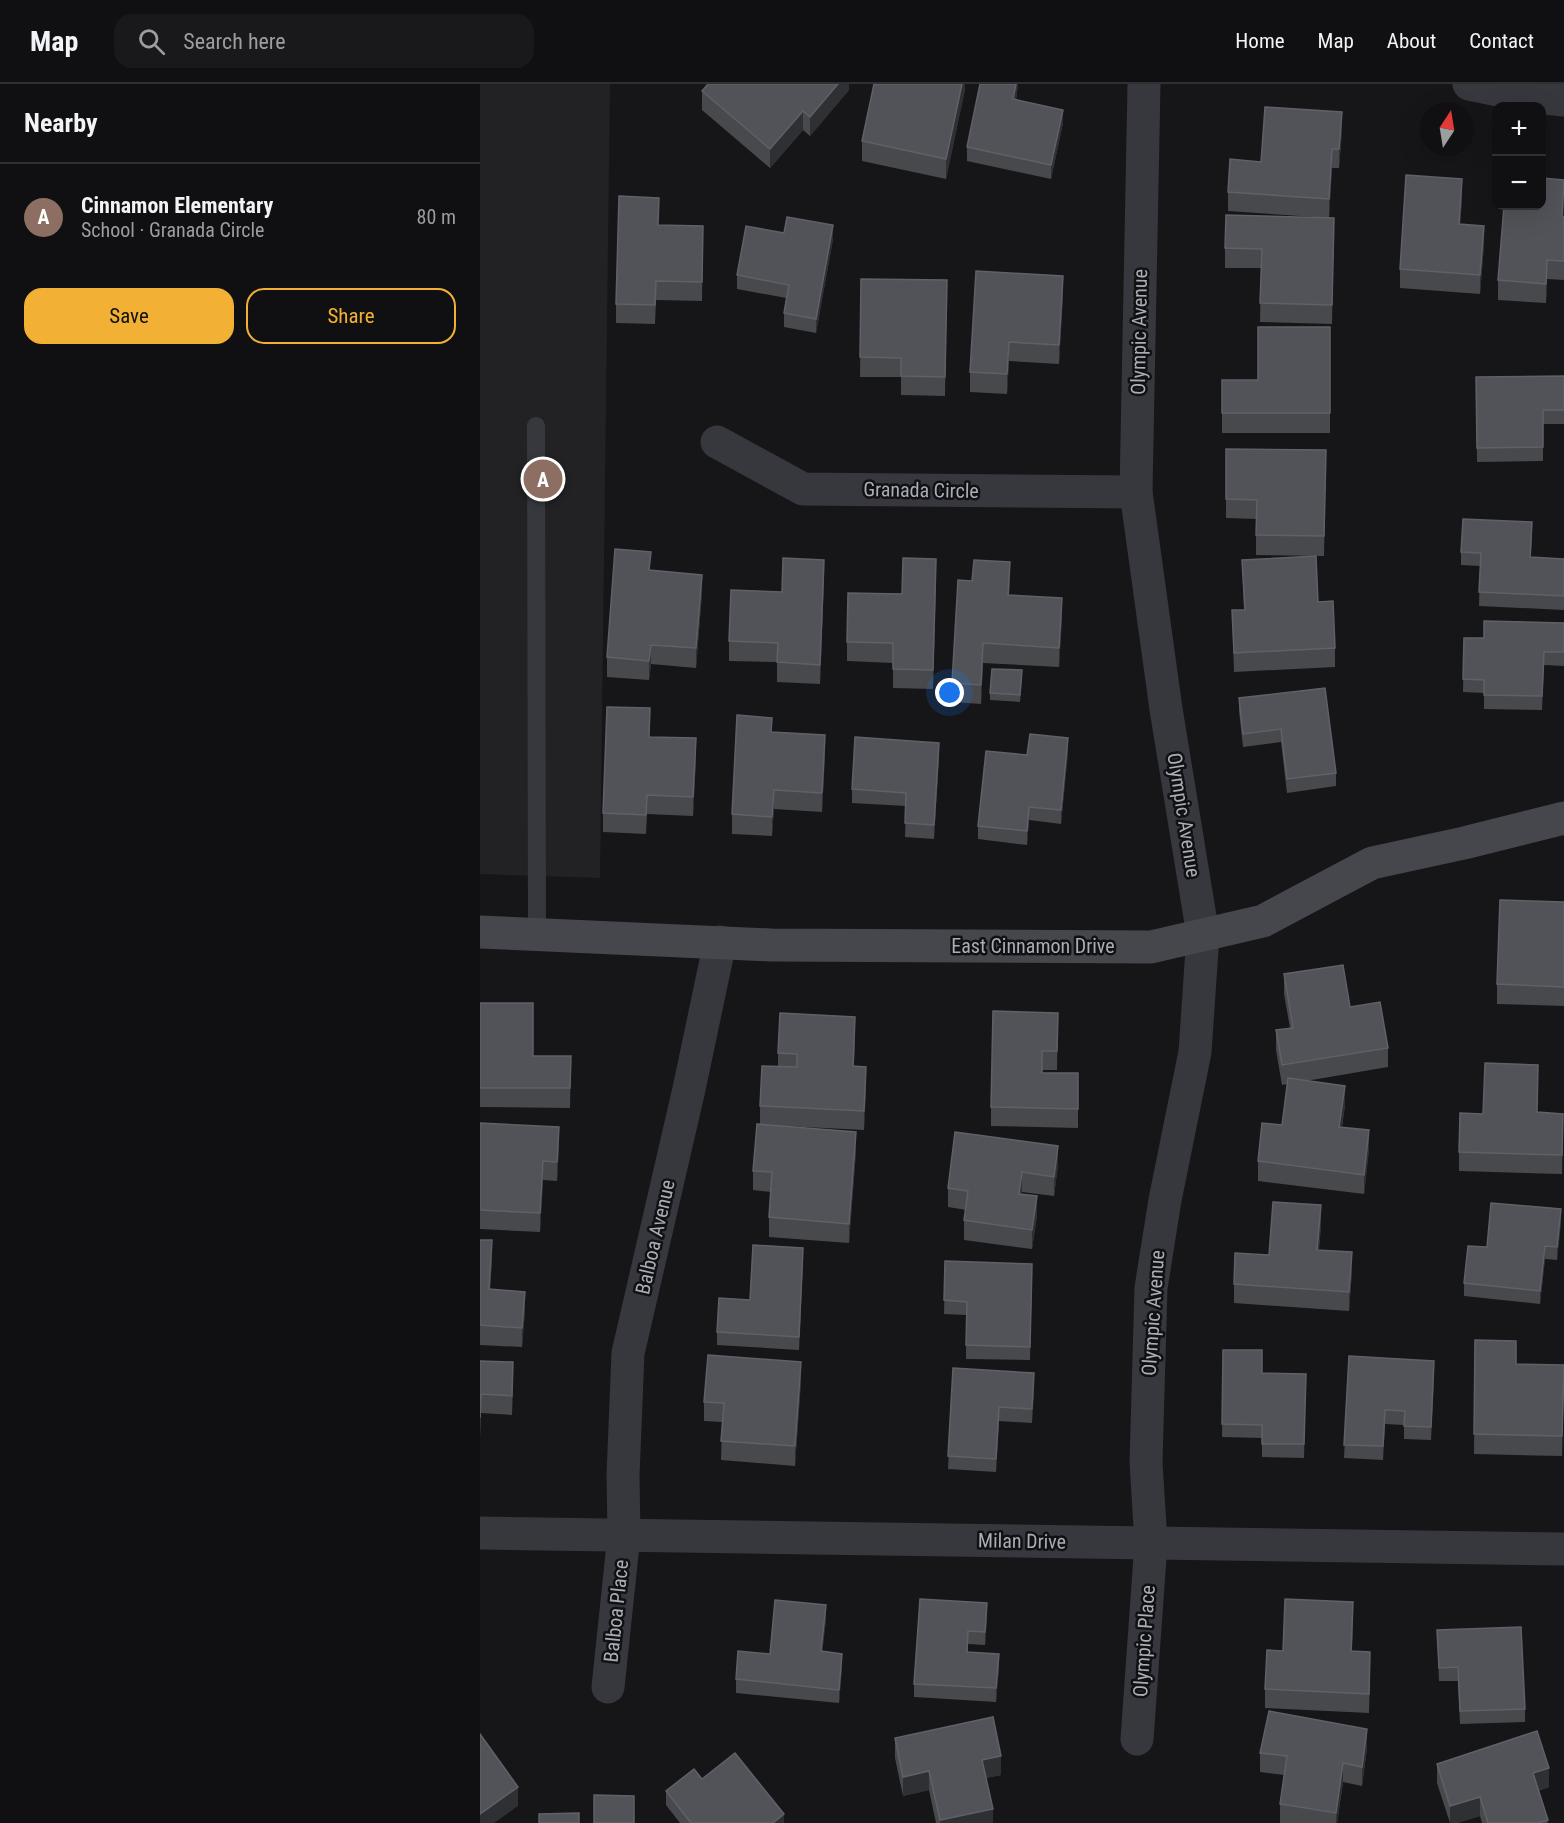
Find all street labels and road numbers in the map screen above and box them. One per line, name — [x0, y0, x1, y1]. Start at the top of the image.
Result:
street label: Olympic Avenue — [1126, 269, 1152, 395]
street label: Granada Circle — [863, 477, 979, 503]
street label: Olympic Avenue — [1162, 751, 1206, 879]
street label: East Cinnamon Drive — [951, 934, 1115, 958]
street label: Balboa Avenue — [630, 1177, 680, 1297]
street label: Olympic Avenue — [1137, 1249, 1169, 1377]
street label: Milan Drive — [978, 1528, 1066, 1554]
street label: Balboa Place — [599, 1559, 633, 1663]
street label: Olympic Place — [1128, 1584, 1160, 1698]

